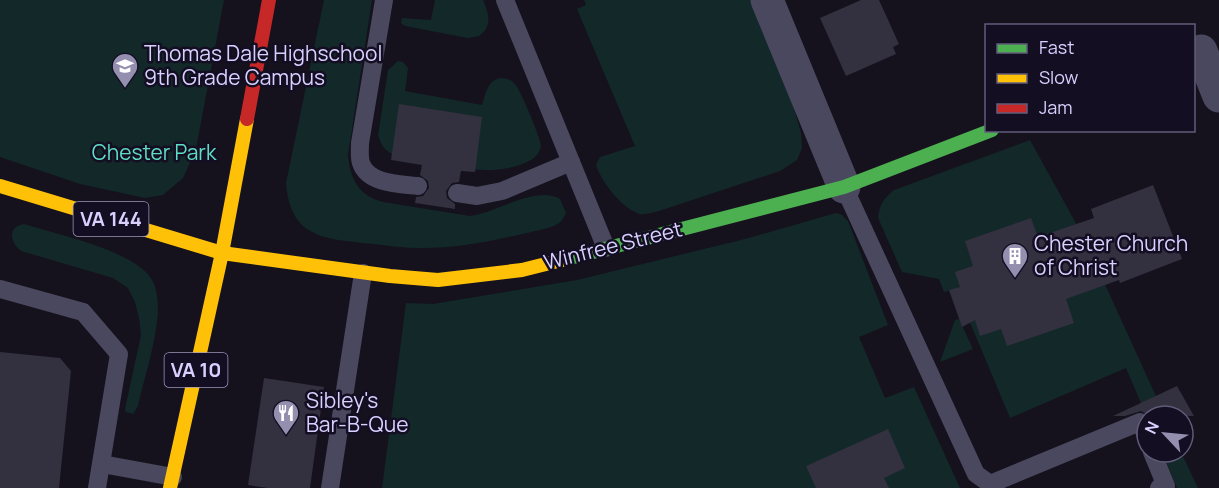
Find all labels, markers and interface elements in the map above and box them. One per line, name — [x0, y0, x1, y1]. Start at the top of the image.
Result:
legend — [985, 24, 1195, 132]
text: Fast — [1039, 35, 1074, 59]
place label: Thomas Dale Highschool 9th Grade Campus — [144, 39, 382, 91]
school or university icon: Thomas Dale Highschool 9th Grade Campus — [110, 51, 140, 89]
text: Slow — [1039, 65, 1079, 89]
text: Jam — [1039, 95, 1073, 119]
park label: Chester Park — [92, 138, 217, 166]
road number: VA 144 — [74, 202, 148, 236]
street label: Winfree Street — [541, 214, 685, 276]
place label: Chester Church of Christ — [1034, 229, 1188, 281]
building icon: Chester Church of Christ — [1000, 241, 1030, 279]
road number: VA 10 — [164, 353, 228, 387]
place label: Sibley's Bar-B-Que — [306, 386, 409, 438]
restaurant icon: Sibley's Bar-B-Que — [271, 398, 301, 436]
north arrow — [1135, 404, 1195, 464]
text: N — [1139, 417, 1164, 437]

